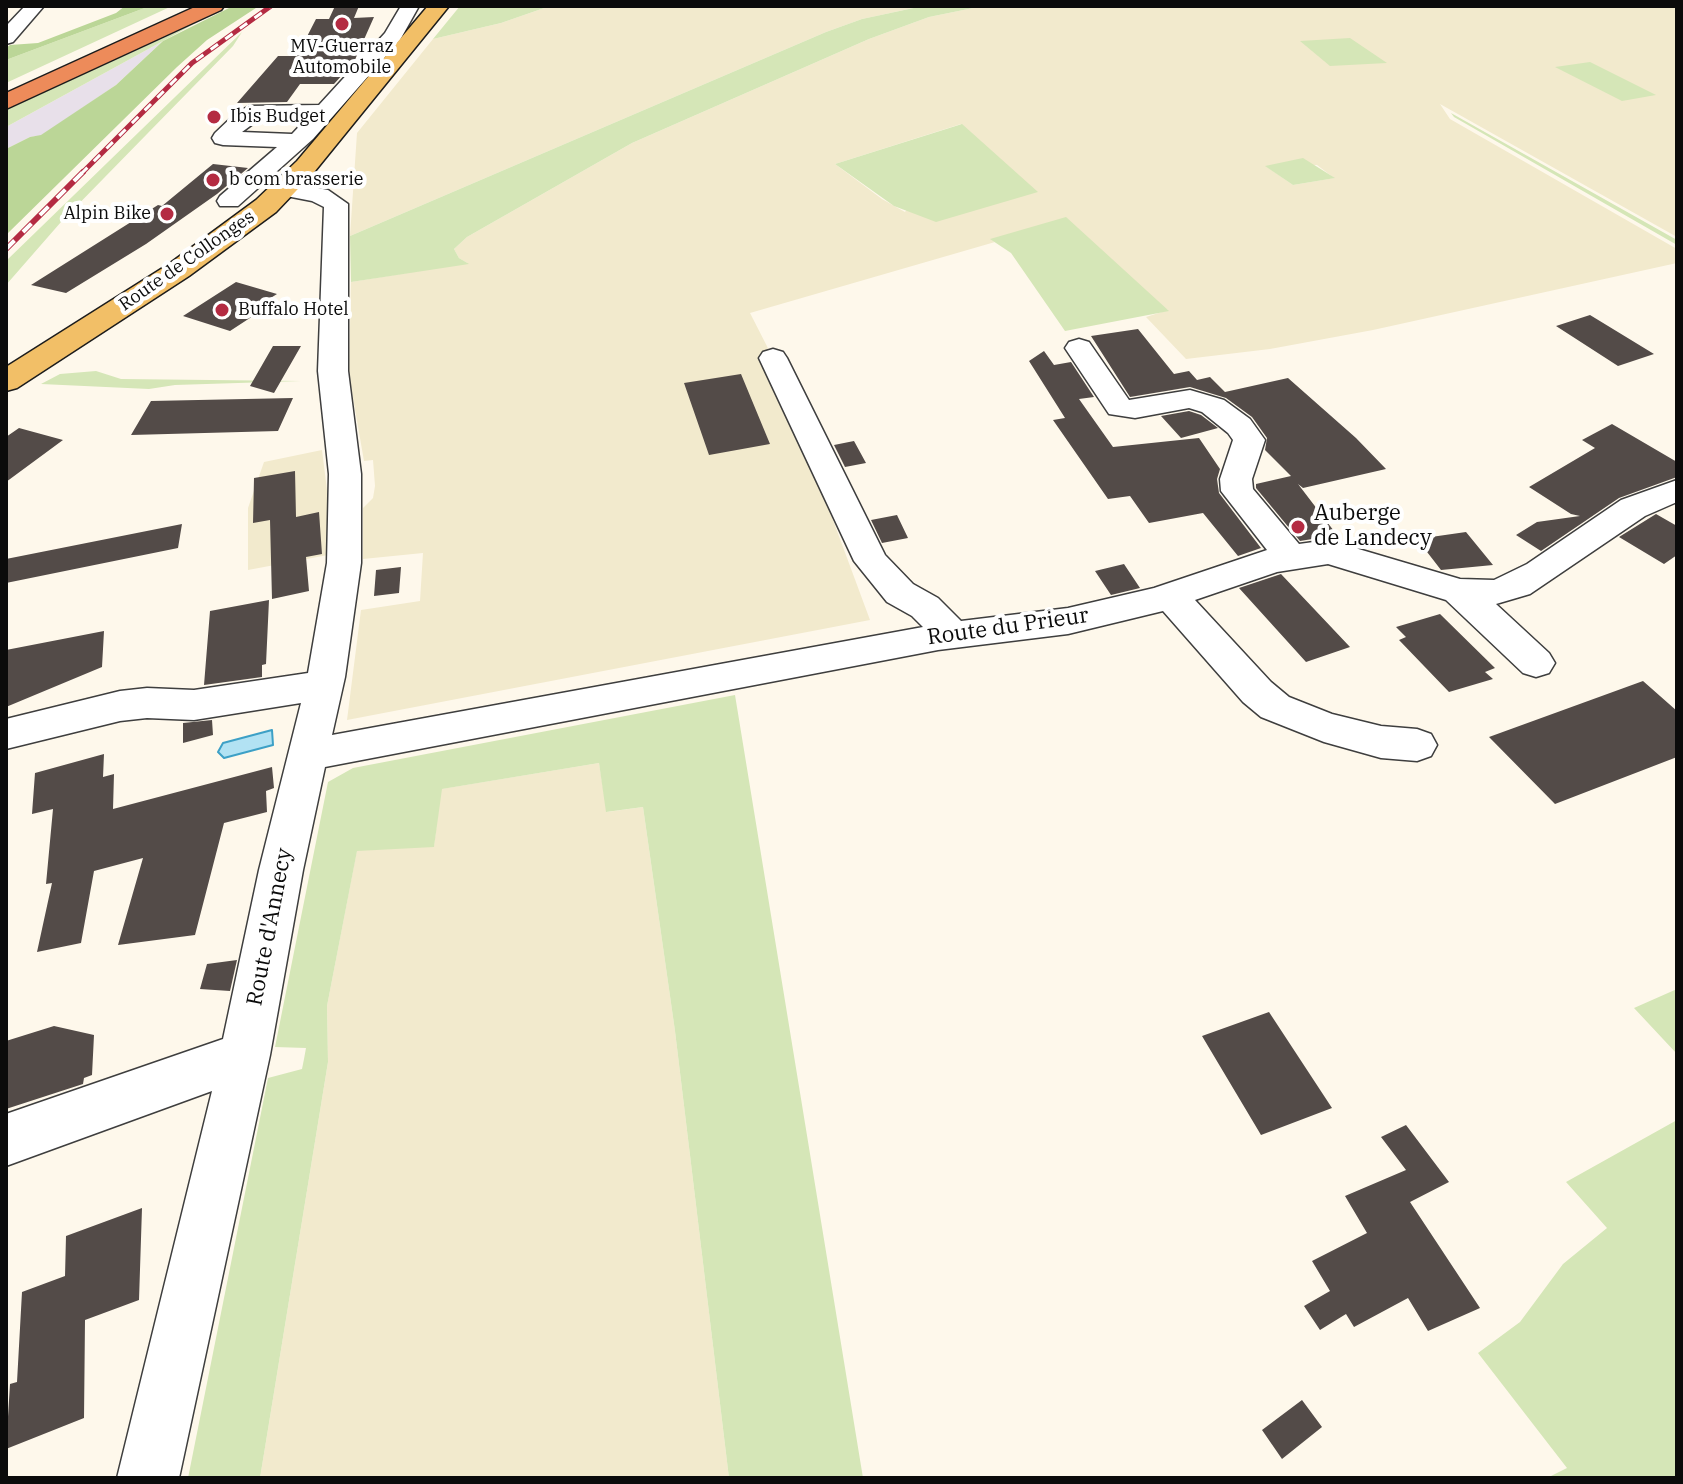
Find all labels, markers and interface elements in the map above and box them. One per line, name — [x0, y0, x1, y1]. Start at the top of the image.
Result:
marker: MV-Guerraz Automobile — [333, 15, 351, 33]
place label: MV-Guerraz Automobile — [290, 36, 394, 78]
place label: Ibis Budget — [230, 106, 325, 128]
marker: Ibis Budget — [205, 108, 223, 126]
place label: b com brasserie — [229, 169, 363, 191]
marker: b com brasserie — [204, 171, 222, 189]
place label: Alpin Bike — [63, 203, 151, 225]
marker: Alpin Bike — [158, 205, 176, 223]
street label: Route de Collonges — [115, 206, 259, 316]
place label: Buffalo Hotel — [238, 299, 349, 321]
marker: Buffalo Hotel — [213, 301, 231, 319]
place label: Auberge de Landecy — [1314, 501, 1432, 552]
marker: Auberge de Landecy — [1289, 518, 1307, 536]
street label: Route du Prieur — [926, 603, 1090, 651]
street label: Route d'Annecy — [242, 846, 298, 1008]

